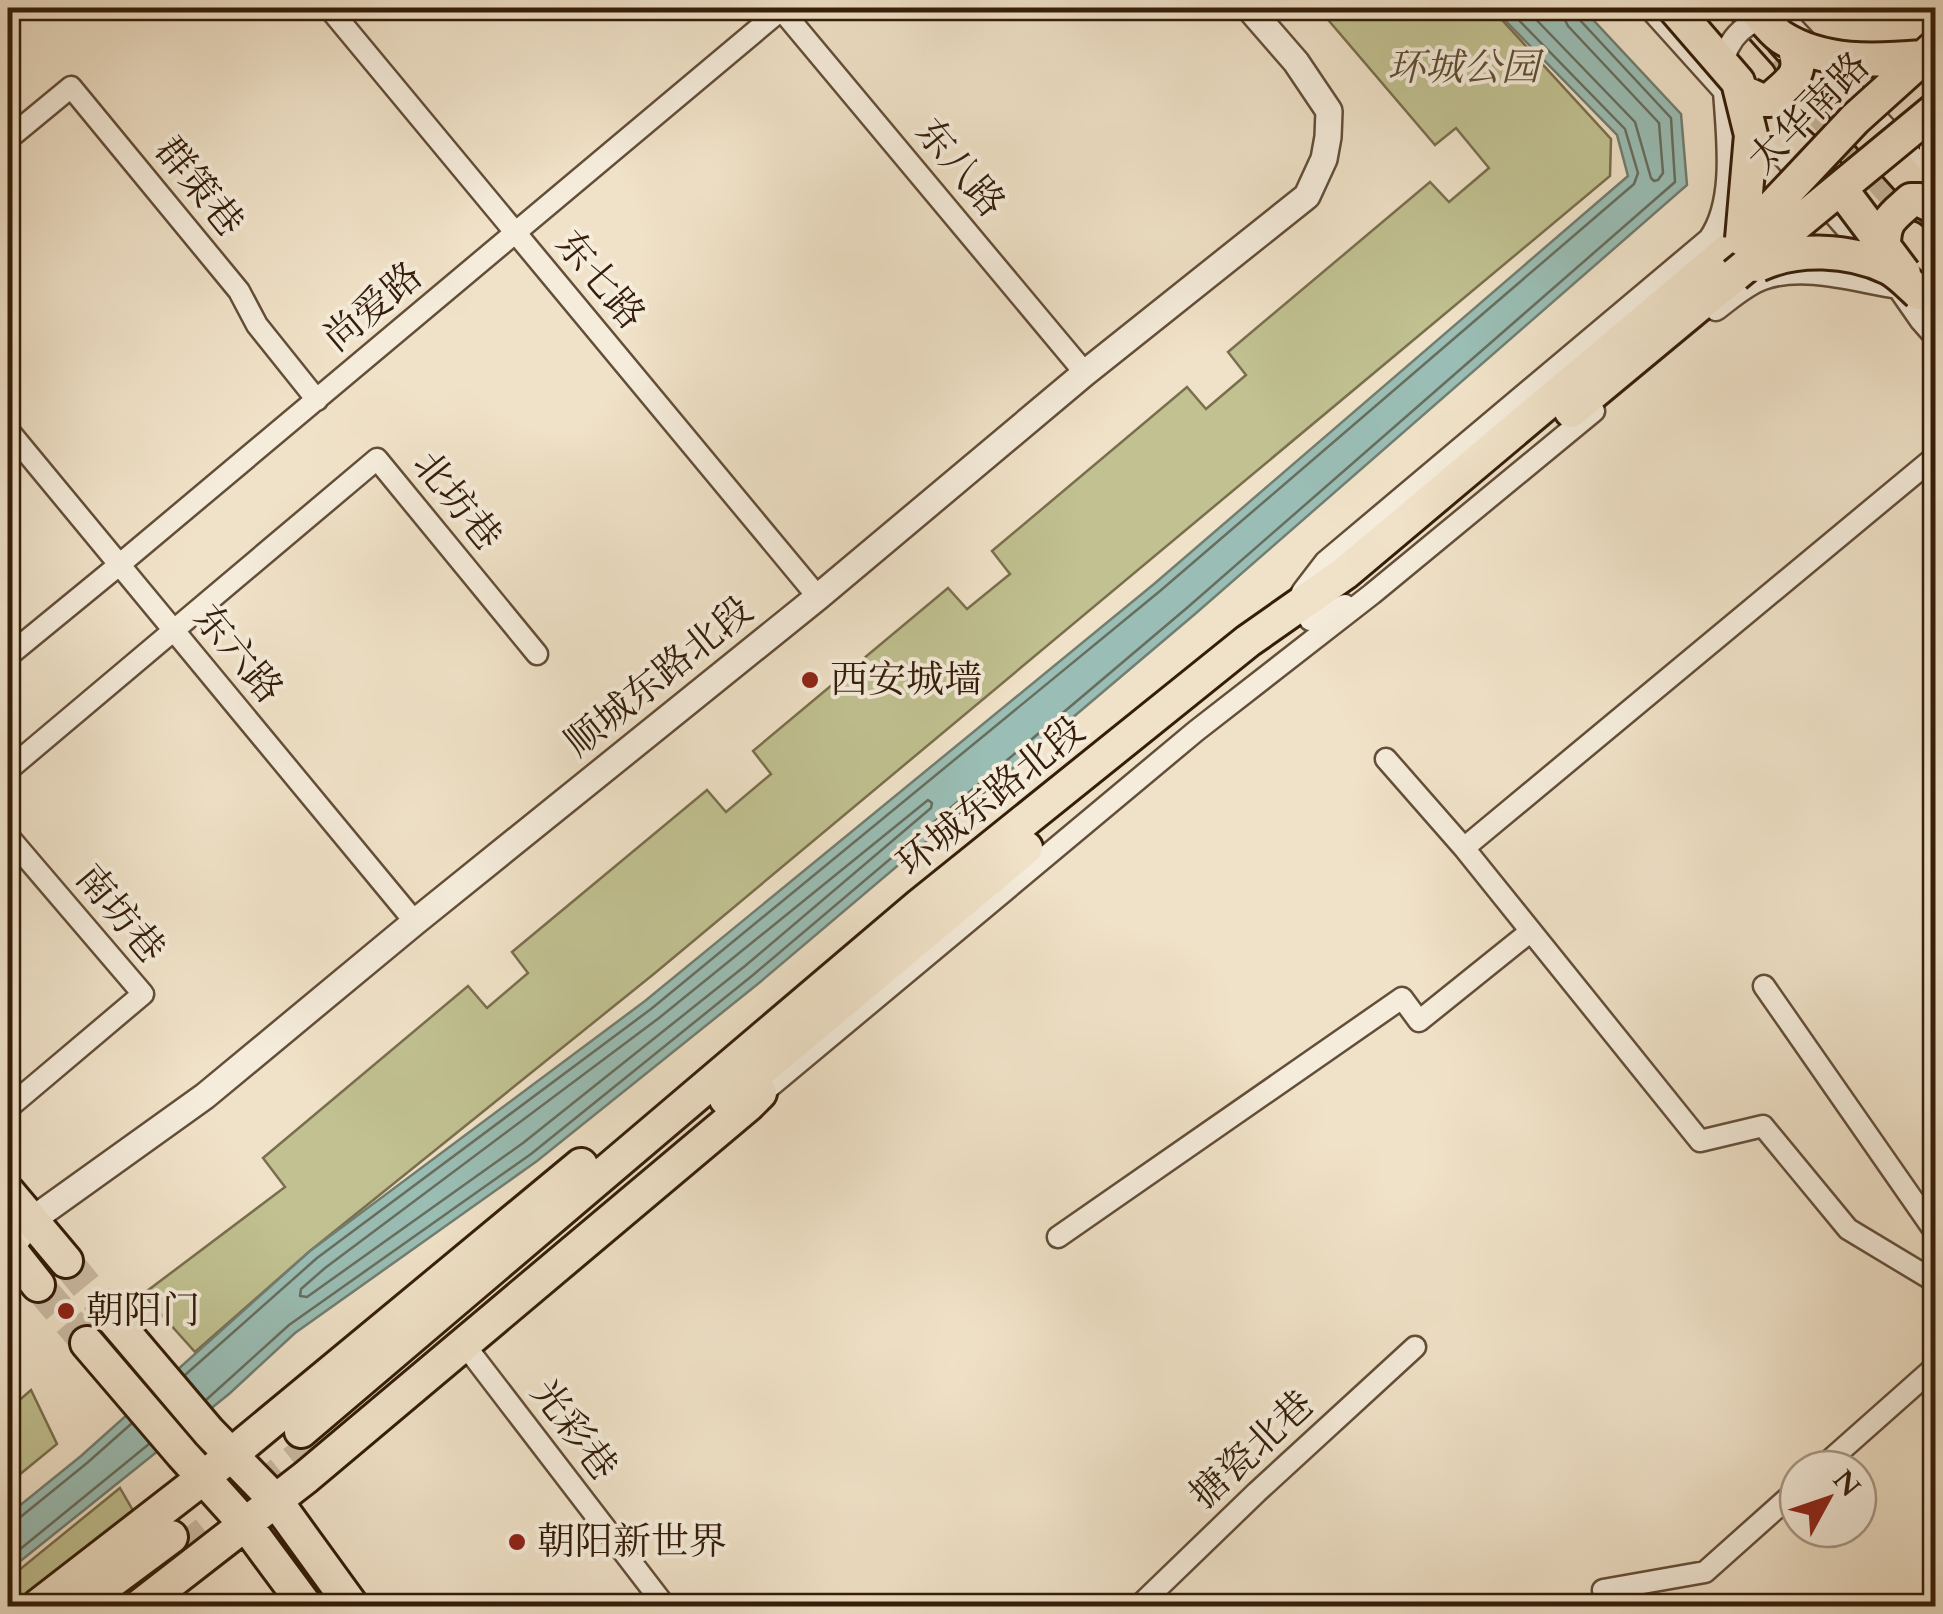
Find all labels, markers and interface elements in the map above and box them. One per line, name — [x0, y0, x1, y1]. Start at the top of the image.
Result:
street label: 太华南路 — [1737, 41, 1881, 185]
park label: 环城公园 — [1387, 42, 1545, 94]
street label: 东八路 — [903, 108, 1017, 228]
street label: 群策巷 — [143, 126, 255, 248]
street label: 东七路 — [543, 220, 657, 340]
street label: 尚爱路 — [313, 250, 433, 364]
street label: 北坊巷 — [401, 440, 513, 562]
street label: 顺城东路北段 — [554, 585, 764, 769]
street label: 东六路 — [181, 594, 295, 714]
place label: 西安城墙 — [830, 654, 982, 706]
marker: 西安城墙 — [799, 669, 821, 691]
street label: 环城东路北段 — [886, 705, 1096, 889]
street label: 南坊巷 — [63, 854, 177, 974]
place label: 朝阳门 — [86, 1285, 200, 1337]
marker: 朝阳门 — [55, 1300, 77, 1322]
street label: 光彩巷 — [519, 1369, 629, 1491]
street label: 搪瓷北巷 — [1179, 1379, 1325, 1521]
north arrow — [1778, 1449, 1878, 1549]
text: N — [1824, 1462, 1869, 1505]
place label: 朝阳新世界 — [537, 1516, 727, 1568]
marker: 朝阳新世界 — [506, 1531, 528, 1553]

